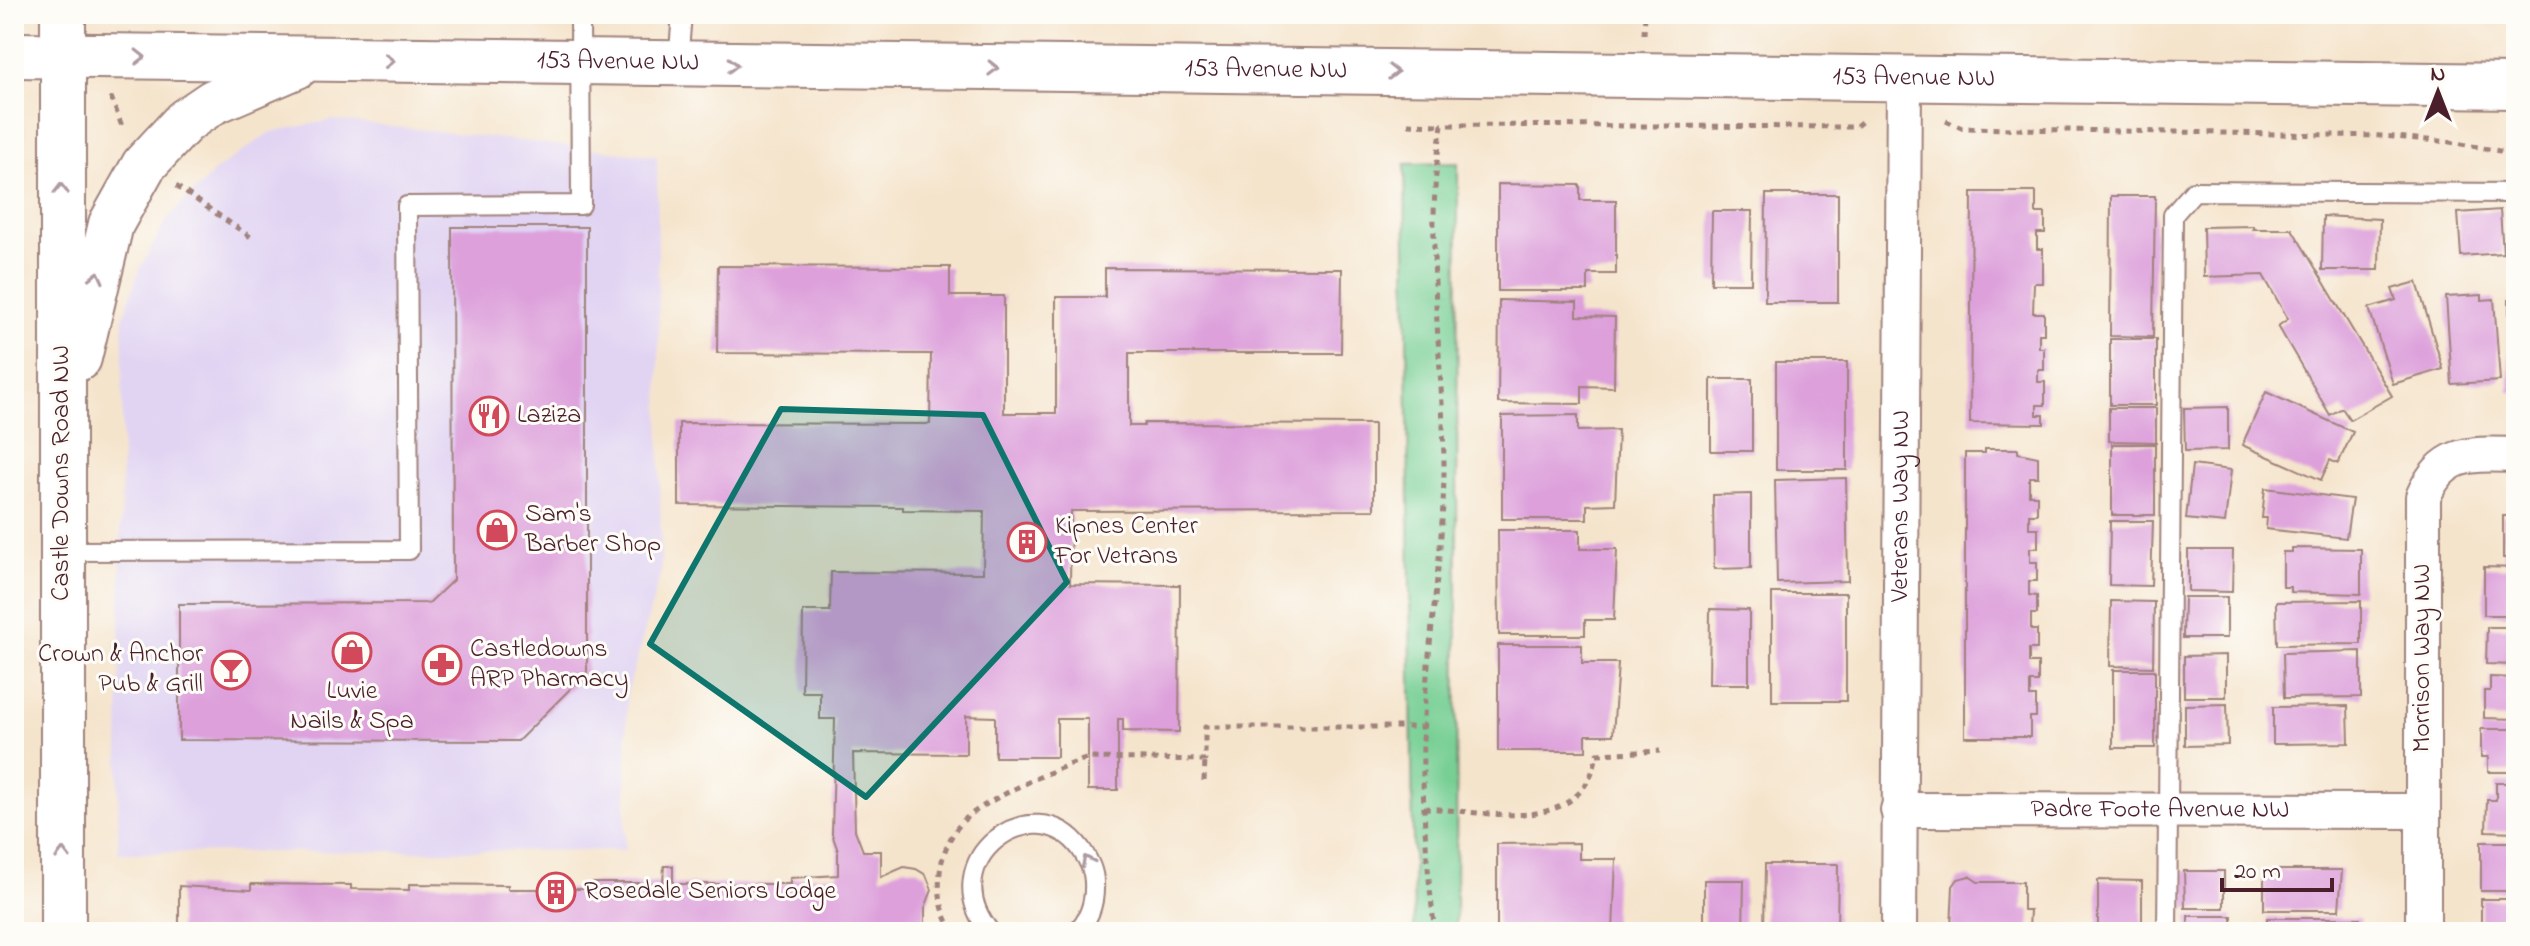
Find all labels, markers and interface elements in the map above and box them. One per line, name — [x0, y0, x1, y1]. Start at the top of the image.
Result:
street label: 153 Avenue NW — [537, 42, 699, 82]
one-way arrow — [134, 49, 147, 66]
street label: 153 Avenue NW — [1184, 51, 1347, 91]
one-way arrow — [383, 52, 396, 70]
north arrow — [2398, 52, 2478, 132]
one-way arrow — [727, 56, 740, 74]
one-way arrow — [987, 59, 1000, 77]
street label: 153 Avenue NW — [1832, 59, 1995, 99]
text: N — [2431, 59, 2445, 91]
one-way arrow — [1387, 64, 1400, 81]
one-way arrow — [52, 182, 70, 195]
one-way arrow — [88, 270, 105, 284]
street label: Castle Downs Road NW — [43, 345, 81, 601]
restaurant icon: Laziza — [468, 395, 510, 437]
place label: Laziza — [517, 397, 581, 435]
street label: Veterans Way NW — [1882, 410, 1921, 603]
place label: Sam's Barber Shop — [524, 496, 661, 564]
place label: Kipnes Center For Vetrans — [1054, 508, 1199, 576]
shop icon: Sam's Barber Shop — [476, 509, 518, 551]
building icon: Kipnes Center For Vetrans — [1006, 521, 1048, 563]
street label: Morrison Way NW — [2404, 563, 2442, 753]
shop icon: Luvie Nails & Spa — [331, 631, 373, 673]
place label: Castledowns ARP Pharmacy — [470, 631, 629, 699]
place label: Crown & Anchor Pub & Grill — [38, 636, 204, 704]
pharmacy icon: Castledowns ARP Pharmacy — [421, 644, 463, 686]
bar icon: Crown & Anchor Pub & Grill — [210, 649, 252, 691]
place label: Luvie Nails & Spa — [290, 673, 414, 741]
street label: Padre Foote Avenue NW — [2031, 791, 2289, 830]
scale bar — [2222, 842, 2332, 892]
one-way arrow — [54, 847, 72, 860]
one-way arrow — [1081, 855, 1097, 870]
text: 20 m — [2234, 855, 2281, 890]
building icon: Rosedale Seniors Lodge — [535, 871, 577, 913]
place label: Rosedale Seniors Lodge — [584, 873, 837, 911]

